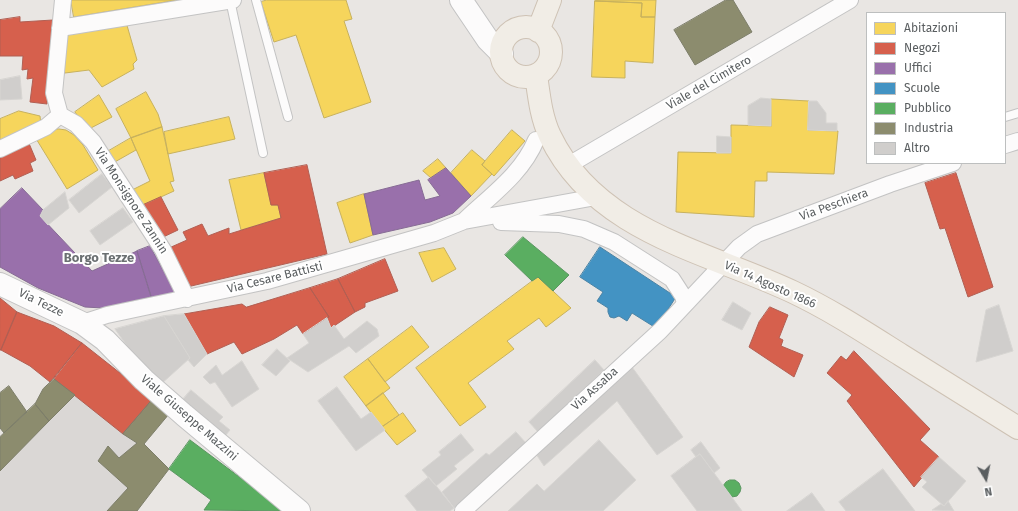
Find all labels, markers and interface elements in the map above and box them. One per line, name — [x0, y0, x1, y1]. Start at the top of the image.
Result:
legend — [866, 12, 1006, 164]
text: Abitazioni — [904, 21, 958, 35]
text: Negozi — [904, 41, 940, 55]
street label: Viale del Cimitero — [664, 53, 754, 113]
text: Uffici — [904, 61, 932, 75]
text: Scuole — [904, 81, 940, 95]
text: Pubblico — [904, 101, 951, 115]
text: Industria — [904, 121, 953, 135]
text: Altro — [904, 141, 930, 155]
street label: Via Monsignore Zannin — [91, 145, 171, 257]
street label: Via Peschiera — [798, 186, 870, 224]
district label: Borgo Tezze — [64, 250, 134, 266]
street label: Via 14 Agosto 1866 — [722, 258, 818, 312]
street label: Via Cesare Battisti — [226, 259, 324, 297]
street label: Via Tezze — [16, 286, 66, 320]
street label: Via Assaba — [569, 364, 621, 414]
street label: Viale Giuseppe Mazzini — [138, 372, 240, 464]
north arrow — [966, 459, 1006, 499]
text: N — [983, 484, 993, 498]

